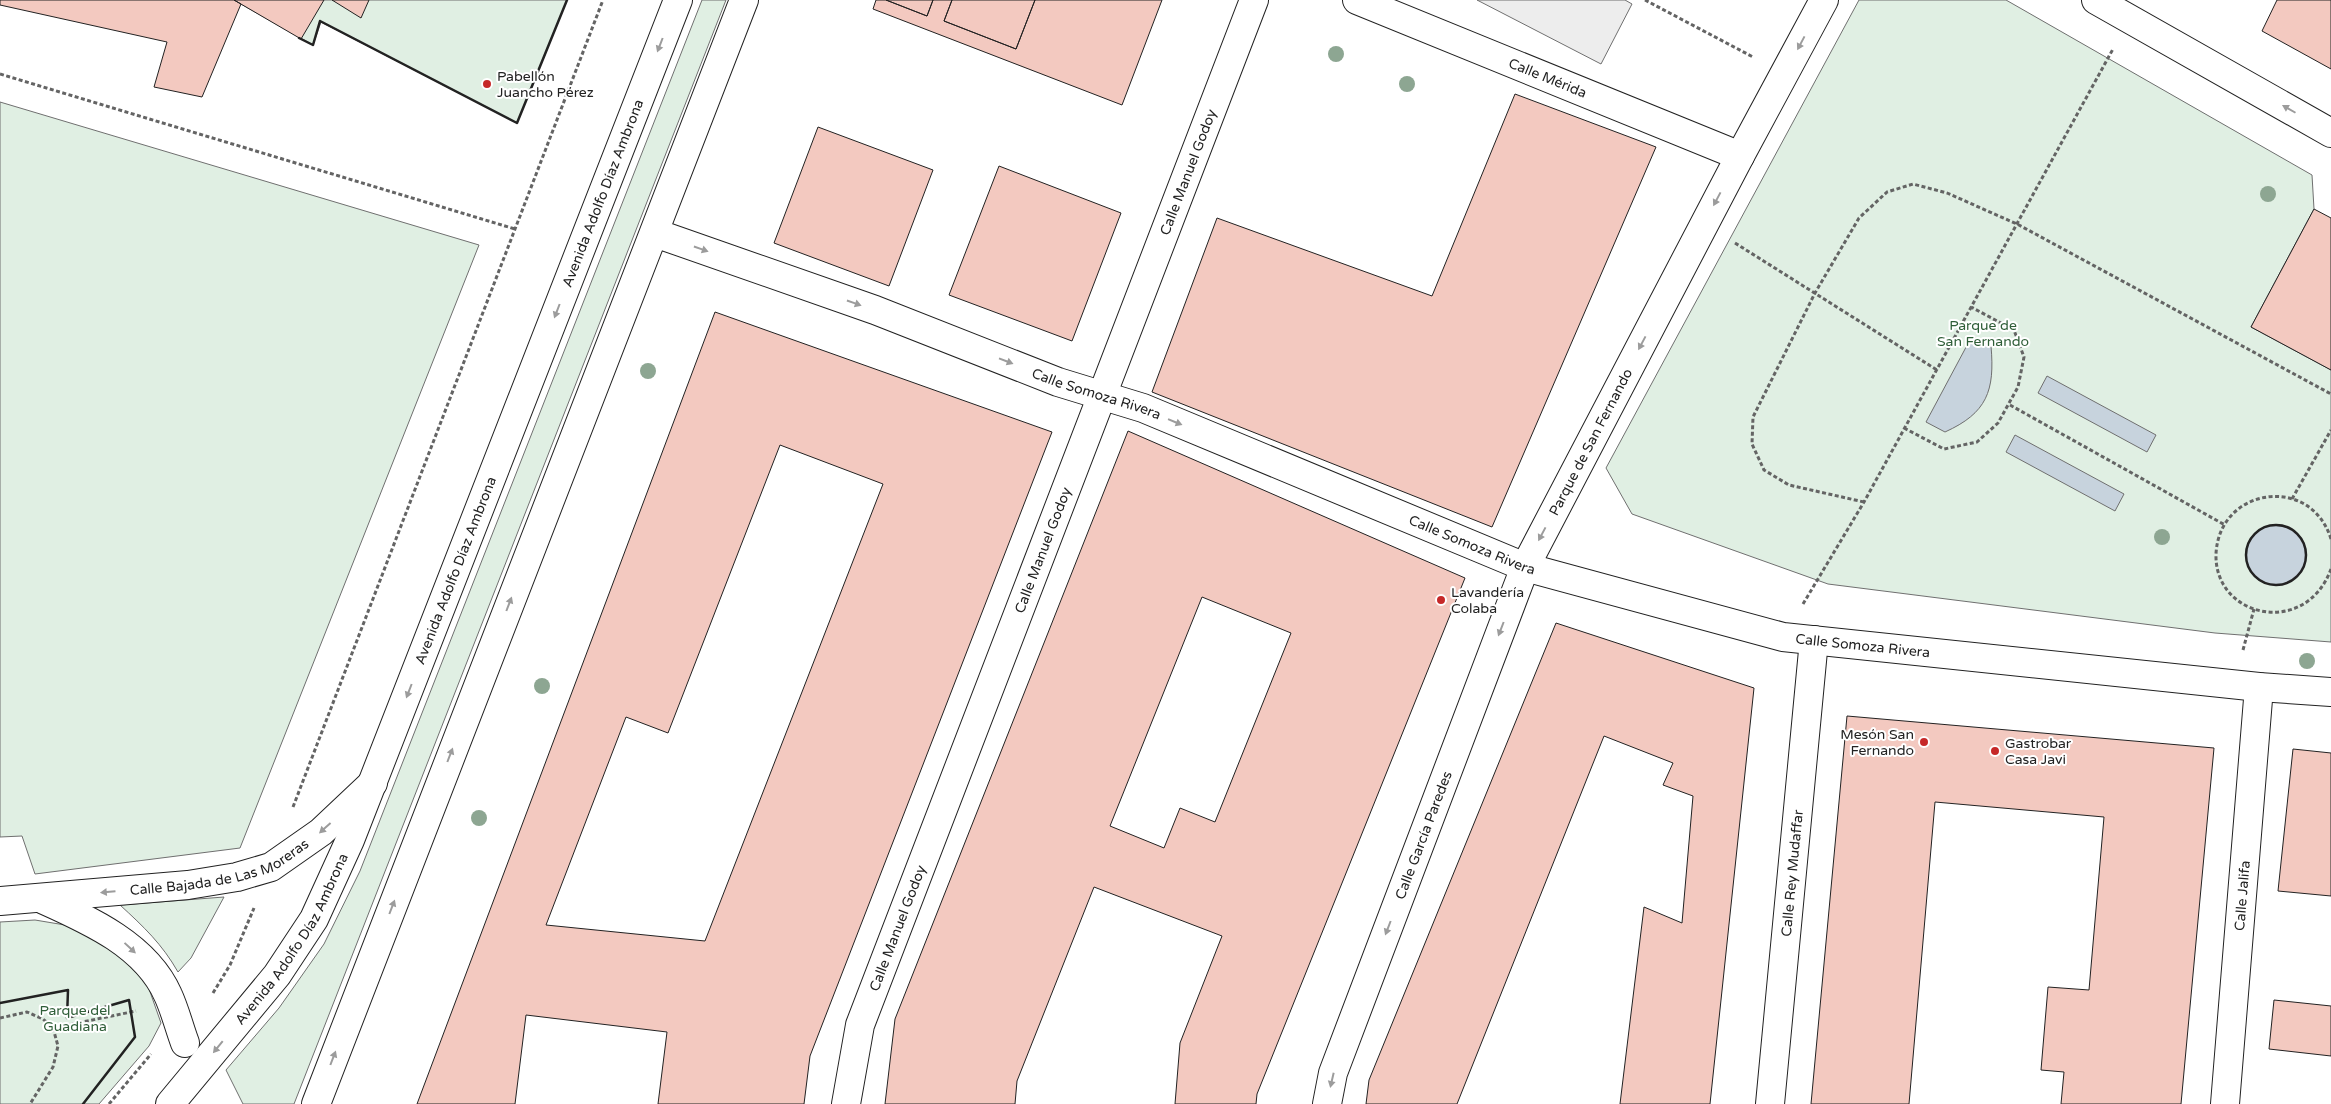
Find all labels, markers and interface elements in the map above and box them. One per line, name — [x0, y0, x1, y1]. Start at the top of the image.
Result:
one-way arrow — [1797, 36, 1805, 50]
one-way arrow — [656, 38, 664, 53]
street label: Calle Mérida — [1506, 54, 1589, 101]
place label: Pabellón Juancho Pérez — [497, 68, 594, 101]
marker: Pabellón Juancho Pérez — [481, 78, 493, 90]
street label: Avenida Adolfo Díaz Ambrona — [558, 97, 647, 290]
one-way arrow — [2282, 104, 2295, 113]
street label: Calle Manuel Godoy — [1156, 106, 1220, 237]
one-way arrow — [1713, 192, 1721, 206]
one-way arrow — [694, 245, 709, 253]
one-way arrow — [847, 299, 862, 307]
one-way arrow — [552, 304, 560, 318]
park label: Parque de San Fernando — [1937, 317, 2029, 350]
one-way arrow — [1638, 336, 1646, 350]
one-way arrow — [999, 357, 1014, 365]
street label: Calle Somoza Rivera — [1029, 364, 1164, 423]
street label: Parque de San Fernando — [1545, 365, 1636, 518]
one-way arrow — [1168, 418, 1183, 426]
street label: Avenida Adolfo Díaz Ambrona — [411, 474, 500, 667]
street label: Calle Manuel Godoy — [1011, 484, 1075, 616]
street label: Calle Somoza Rivera — [1406, 511, 1537, 578]
one-way arrow — [1538, 526, 1546, 541]
place label: Lavandería Colaba — [1451, 584, 1524, 617]
marker: Lavandería Colaba — [1435, 594, 1447, 606]
one-way arrow — [506, 596, 513, 611]
one-way arrow — [1497, 621, 1504, 636]
street label: Calle Somoza Rivera — [1795, 630, 1931, 661]
one-way arrow — [405, 683, 412, 698]
place label: Mesón San Fernando — [1840, 726, 1914, 759]
place label: Gastrobar Casa Javi — [2005, 735, 2072, 768]
marker: Mesón San Fernando — [1918, 736, 1930, 748]
marker: Gastrobar Casa Javi — [1989, 745, 2001, 757]
one-way arrow — [446, 747, 454, 762]
street label: Calle García Paredes — [1391, 768, 1455, 902]
street label: Calle Rey Mudaffar — [1777, 808, 1806, 937]
one-way arrow — [320, 822, 332, 834]
street label: Calle Bajada de Las Moreras — [129, 835, 312, 898]
street label: Avenida Adolfo Díaz Ambrona — [231, 850, 351, 1028]
street label: Calle Jalifa — [2231, 860, 2253, 932]
street label: Calle Manuel Godoy — [865, 862, 929, 994]
one-way arrow — [99, 888, 115, 896]
one-way arrow — [388, 899, 396, 914]
one-way arrow — [1384, 921, 1392, 936]
one-way arrow — [123, 943, 136, 954]
park label: Parque del Guadiana — [39, 1002, 111, 1035]
one-way arrow — [212, 1040, 223, 1053]
one-way arrow — [330, 1051, 337, 1066]
one-way arrow — [1327, 1073, 1335, 1089]

